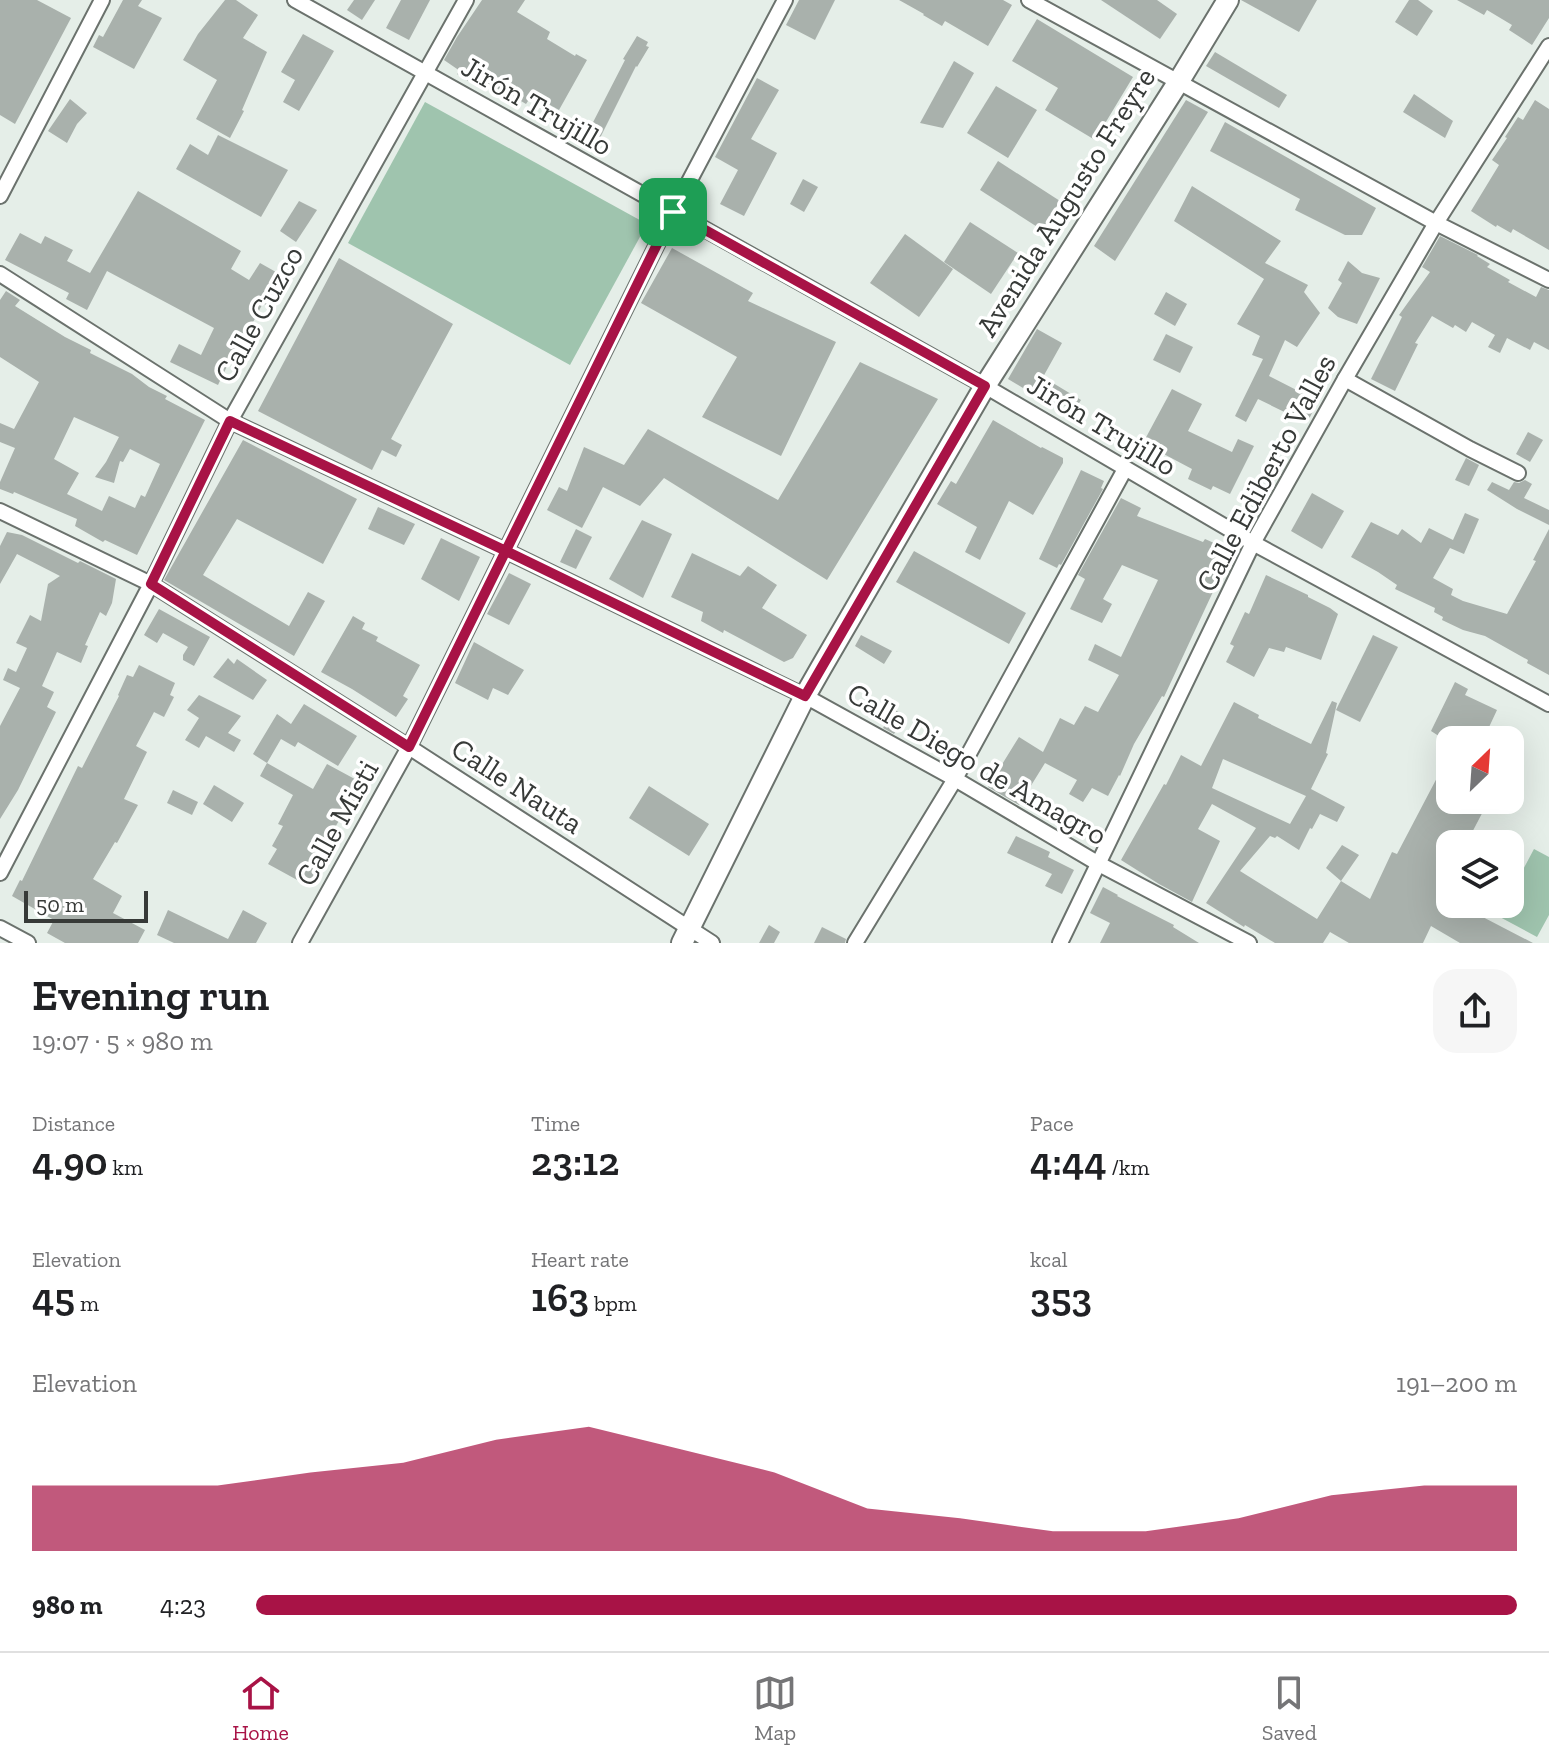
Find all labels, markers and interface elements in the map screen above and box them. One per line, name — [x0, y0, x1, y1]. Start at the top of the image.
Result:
street label: Jirón Trujillo — [455, 48, 619, 164]
street label: Avenida Augusto Freyre — [969, 61, 1163, 343]
pin — [639, 178, 707, 246]
icon: arrive — [651, 190, 695, 234]
street label: Calle Cuzco — [207, 240, 311, 388]
street label: Calle Ediberto Valles — [1188, 348, 1344, 598]
street label: Jirón Trujillo — [1021, 366, 1183, 484]
street label: Calle Diego de Amagro — [841, 675, 1113, 853]
north arrow — [1436, 726, 1524, 814]
map controls — [1436, 726, 1524, 918]
street label: Calle Nauta — [445, 730, 589, 842]
street label: Calle Misti — [288, 754, 386, 892]
button: layers — [1436, 830, 1524, 918]
scale bar — [24, 887, 148, 923]
text: 50 m — [36, 891, 84, 918]
text: Evening run — [32, 968, 269, 1021]
button: share — [1433, 969, 1517, 1053]
text: 19:07 · 5 × 980 m — [32, 1025, 213, 1057]
text: Distance — [32, 1110, 115, 1137]
text: Time — [531, 1110, 580, 1137]
text: Pace — [1030, 1110, 1074, 1137]
text: 4.90 — [32, 1137, 108, 1185]
text: 23:12 — [531, 1137, 619, 1185]
text: 4:44 — [1030, 1137, 1107, 1185]
text: km — [108, 1154, 143, 1181]
text: /km — [1107, 1154, 1149, 1181]
text: Elevation — [32, 1246, 121, 1273]
text: Heart rate — [531, 1246, 629, 1273]
text: kcal — [1030, 1246, 1068, 1273]
text: 45 — [32, 1273, 75, 1321]
text: 163 — [531, 1273, 589, 1321]
text: 353 — [1030, 1273, 1092, 1321]
text: m — [75, 1290, 99, 1317]
text: bpm — [589, 1290, 637, 1317]
text: Elevation — [32, 1367, 137, 1399]
text: 191–200 m — [1396, 1367, 1517, 1399]
text: 980 m — [32, 1589, 103, 1621]
text: 4:23 — [160, 1589, 206, 1621]
tab: Home — [232, 1671, 289, 1746]
tab: Map — [753, 1671, 797, 1746]
tab: Saved — [1262, 1671, 1317, 1746]

